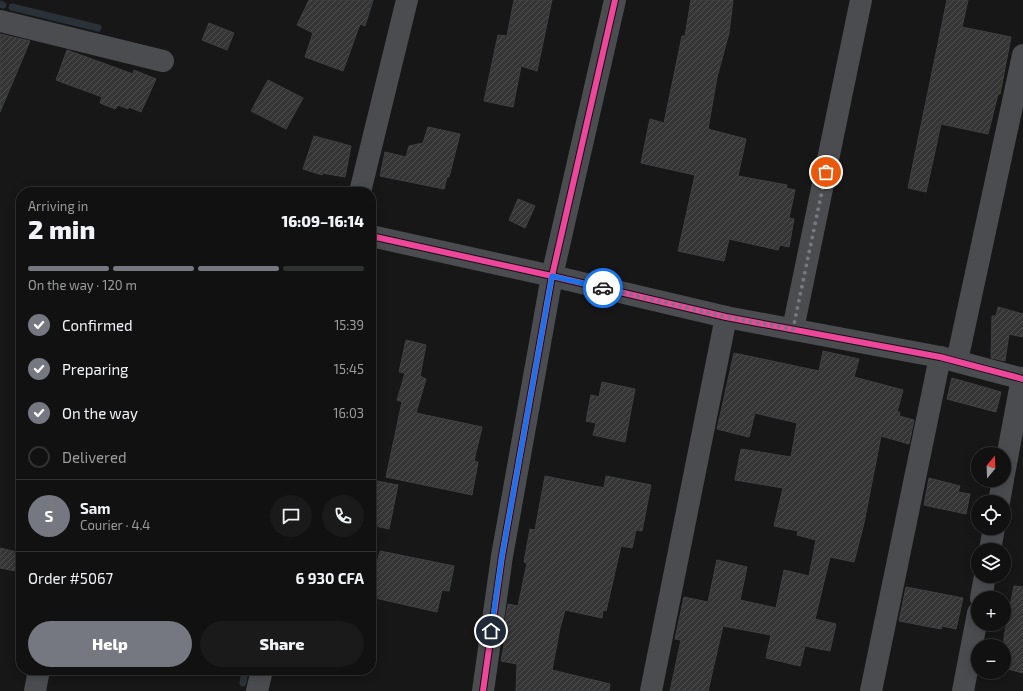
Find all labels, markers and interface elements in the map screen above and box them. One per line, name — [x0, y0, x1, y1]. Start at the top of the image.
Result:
pin — [809, 155, 843, 189]
icon: bag — [815, 161, 837, 183]
text: Arriving in — [28, 198, 88, 214]
text: 16:09–16:14 — [282, 212, 364, 230]
text: 2 min — [28, 213, 95, 244]
courier — [583, 268, 623, 308]
text: On the way · 120 m — [28, 277, 137, 293]
icon: car — [592, 277, 614, 299]
icon: check — [28, 314, 50, 336]
text: Confirmed — [62, 316, 133, 334]
text: 15:39 — [334, 317, 364, 333]
icon: check — [28, 358, 50, 380]
text: Preparing — [62, 360, 128, 378]
text: 15:45 — [334, 361, 364, 377]
icon: check — [28, 402, 50, 424]
text: On the way — [62, 404, 138, 422]
text: 16:03 — [333, 405, 364, 421]
north arrow — [971, 447, 1011, 487]
map controls — [971, 447, 1011, 679]
text: Delivered — [62, 448, 127, 466]
button: chat — [270, 495, 312, 537]
button: phone — [322, 495, 364, 537]
button: locate — [971, 495, 1011, 535]
text: Sam — [80, 499, 111, 517]
text: S — [45, 507, 53, 525]
text: Courier · 4.4 — [80, 517, 150, 533]
button: layers — [971, 543, 1011, 583]
text: Order #5067 — [28, 569, 113, 587]
text: 6 930 CFA — [296, 569, 364, 587]
button: + — [971, 591, 1011, 631]
pin — [474, 614, 508, 648]
icon: home — [480, 620, 502, 642]
button: Help — [28, 621, 192, 667]
button: Share — [200, 621, 364, 667]
button: − — [971, 639, 1011, 679]

